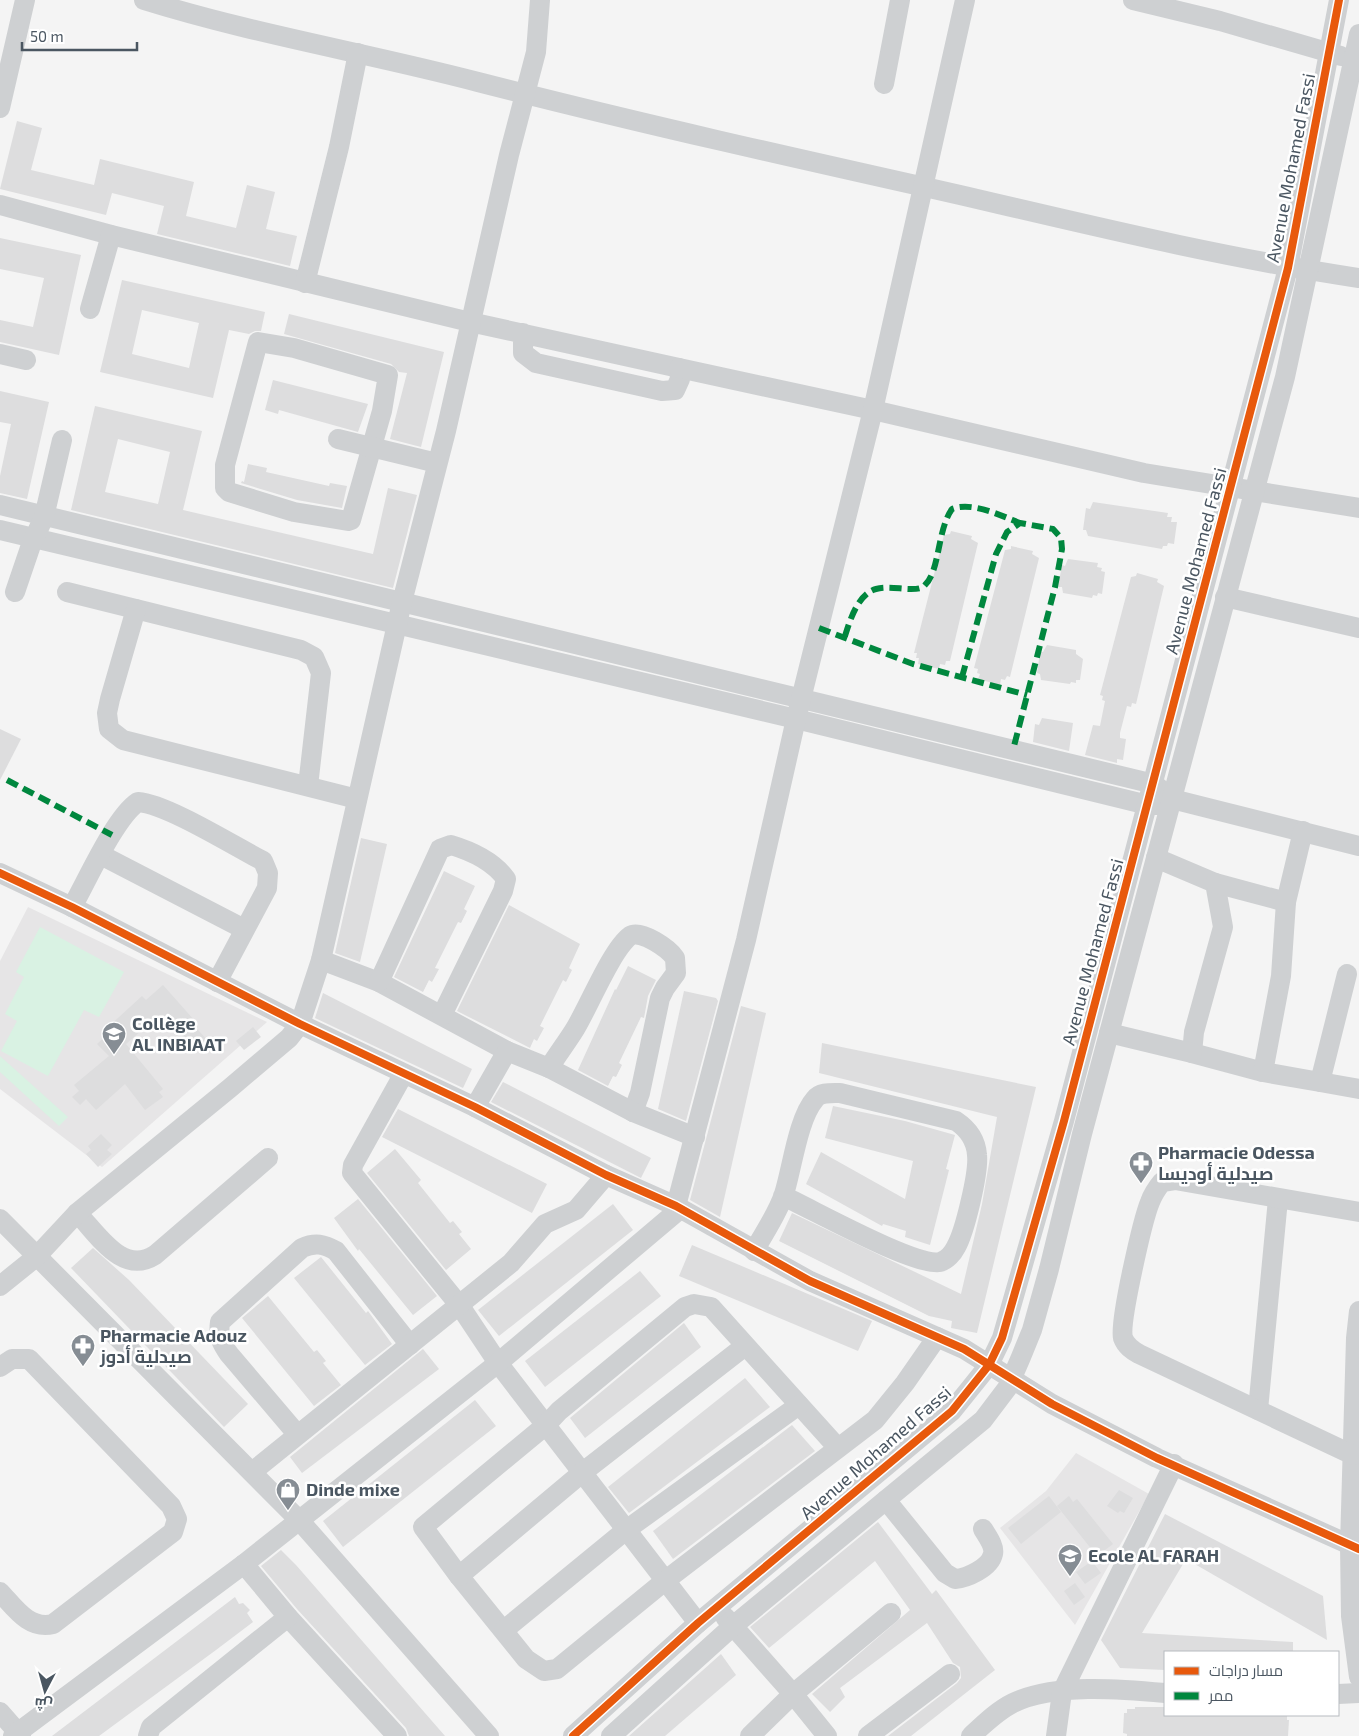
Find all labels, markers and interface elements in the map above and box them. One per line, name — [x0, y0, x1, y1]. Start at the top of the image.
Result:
scale bar — [22, 20, 138, 52]
text: 50 m — [30, 27, 64, 45]
street label: Avenue Mohamed Fassi — [1261, 71, 1319, 264]
street label: Avenue Mohamed Fassi — [1160, 465, 1231, 656]
street label: Avenue Mohamed Fassi — [1057, 856, 1128, 1047]
place label: Collège AL INBIAAT — [132, 1012, 225, 1055]
school or university icon: Collège AL INBIAAT — [101, 1021, 127, 1055]
place label: Pharmacie Odessa صيدلية أوديسا — [1158, 1141, 1315, 1185]
pharmacy icon: Pharmacie Odessa صيدلية أوديسا — [1128, 1150, 1154, 1184]
place label: Pharmacie Adouz صيدلية أدوز — [99, 1324, 247, 1368]
pharmacy icon: Pharmacie Adouz صيدلية أدوز — [70, 1333, 96, 1367]
street label: Avenue Mohamed Fassi — [796, 1381, 955, 1524]
shop icon: Dinde mixe — [275, 1477, 301, 1511]
place label: Dinde mixe — [306, 1478, 400, 1500]
school or university icon: Ecole AL FARAH — [1057, 1543, 1083, 1577]
place label: Ecole AL FARAH — [1088, 1544, 1219, 1566]
legend — [1164, 1651, 1339, 1716]
text: مسار دراجات — [1209, 1661, 1283, 1680]
north arrow — [20, 1666, 70, 1716]
text: ممر — [1208, 1686, 1233, 1705]
text: ش — [34, 1694, 54, 1714]

